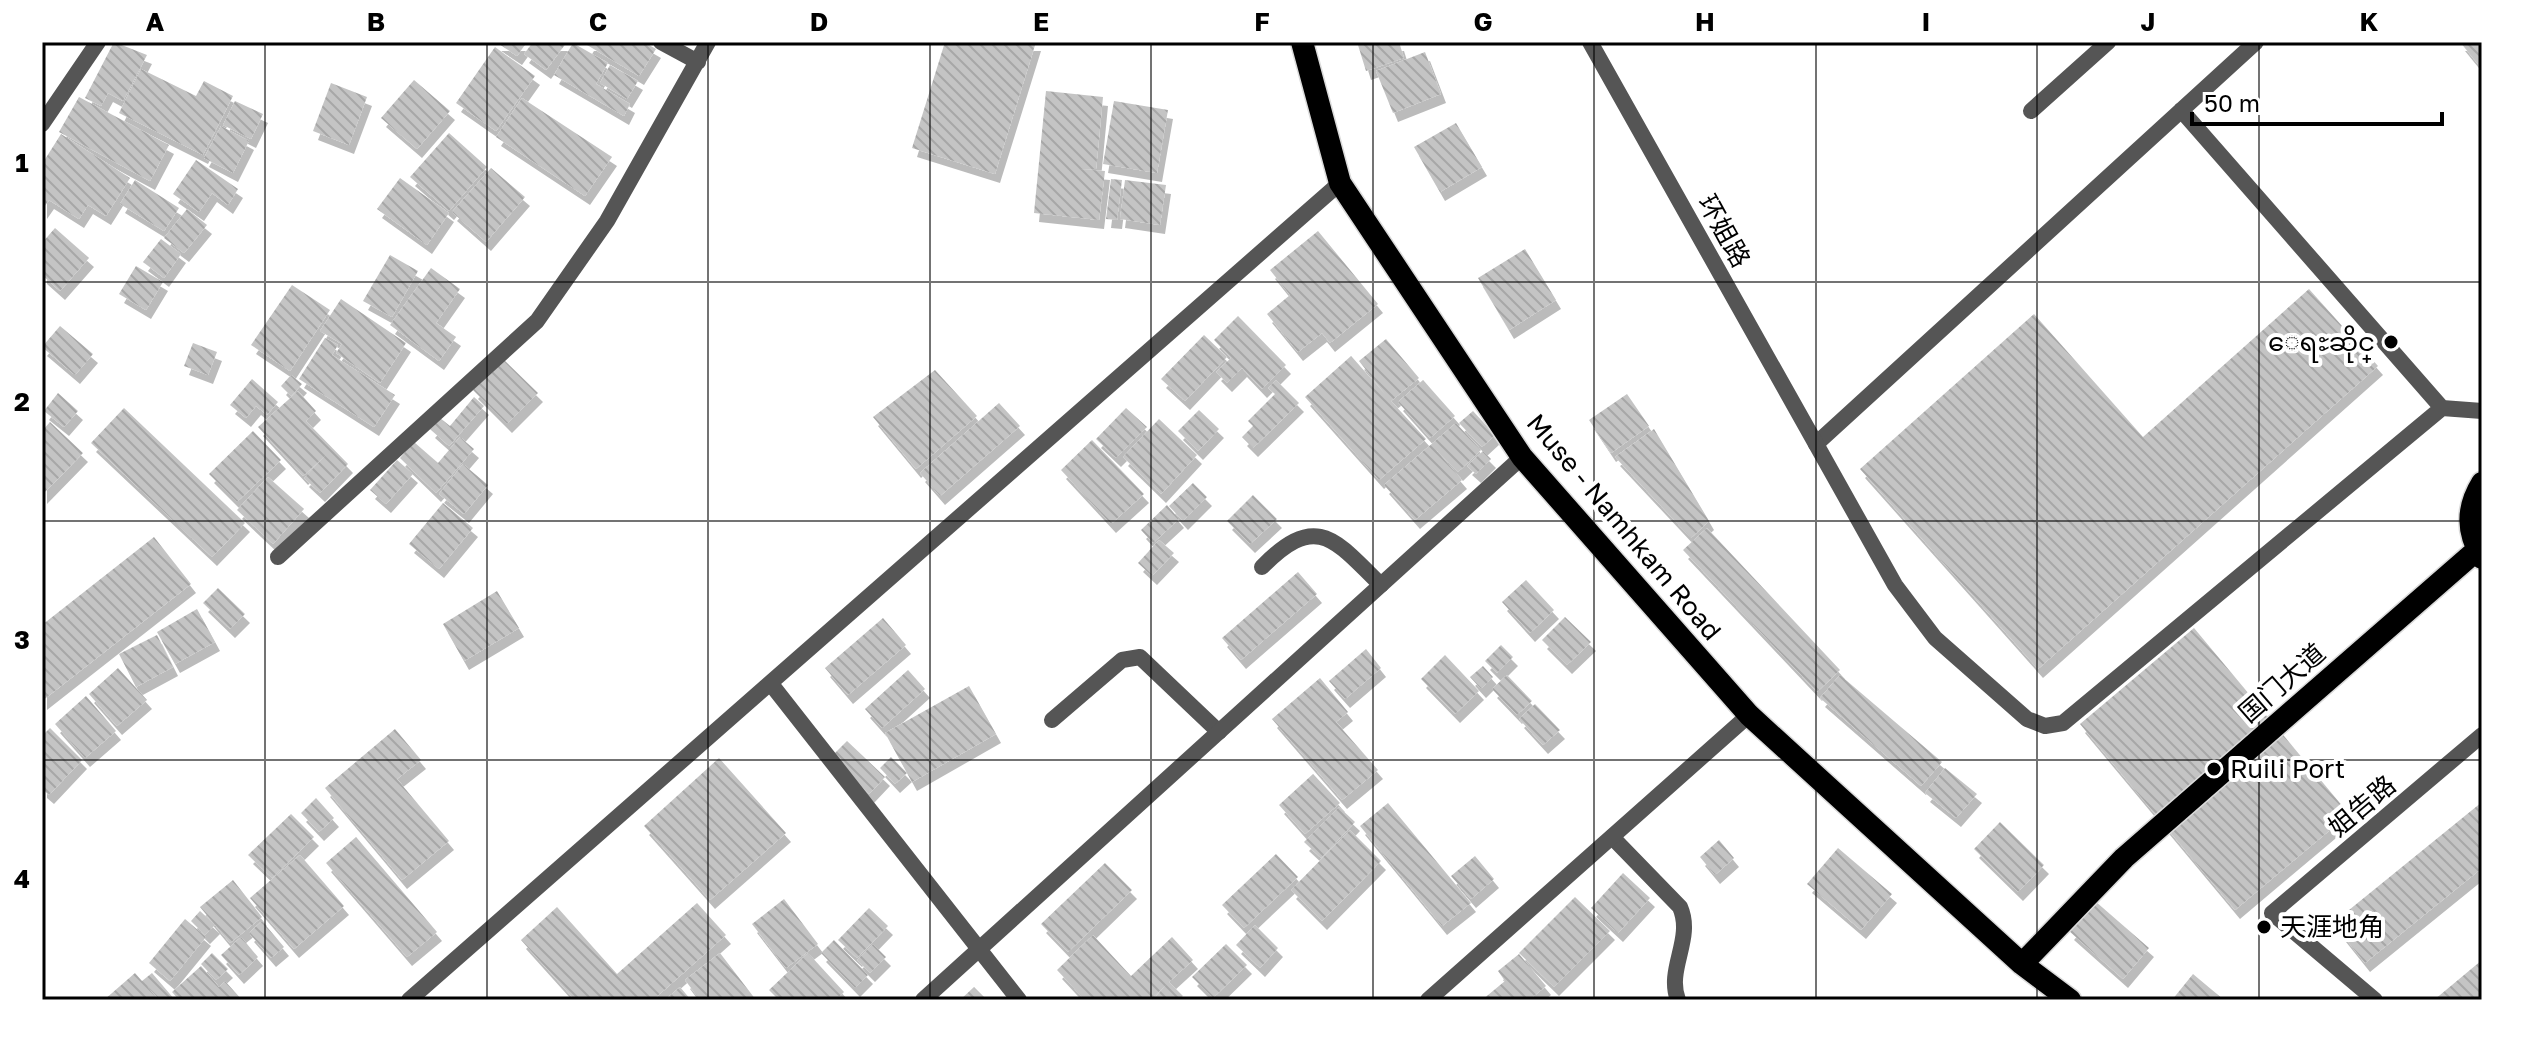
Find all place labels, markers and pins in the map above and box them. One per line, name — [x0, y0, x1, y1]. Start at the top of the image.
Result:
place label: ေရႊဆိုင္ — [2268, 325, 2375, 363]
marker: ေရႊဆိုင္ — [2382, 333, 2400, 351]
place label: Ruili Port — [2230, 753, 2345, 784]
marker: Ruili Port — [2205, 760, 2223, 778]
place label: 天涯地角 — [2280, 911, 2384, 942]
marker: 天涯地角 — [2255, 918, 2273, 936]

